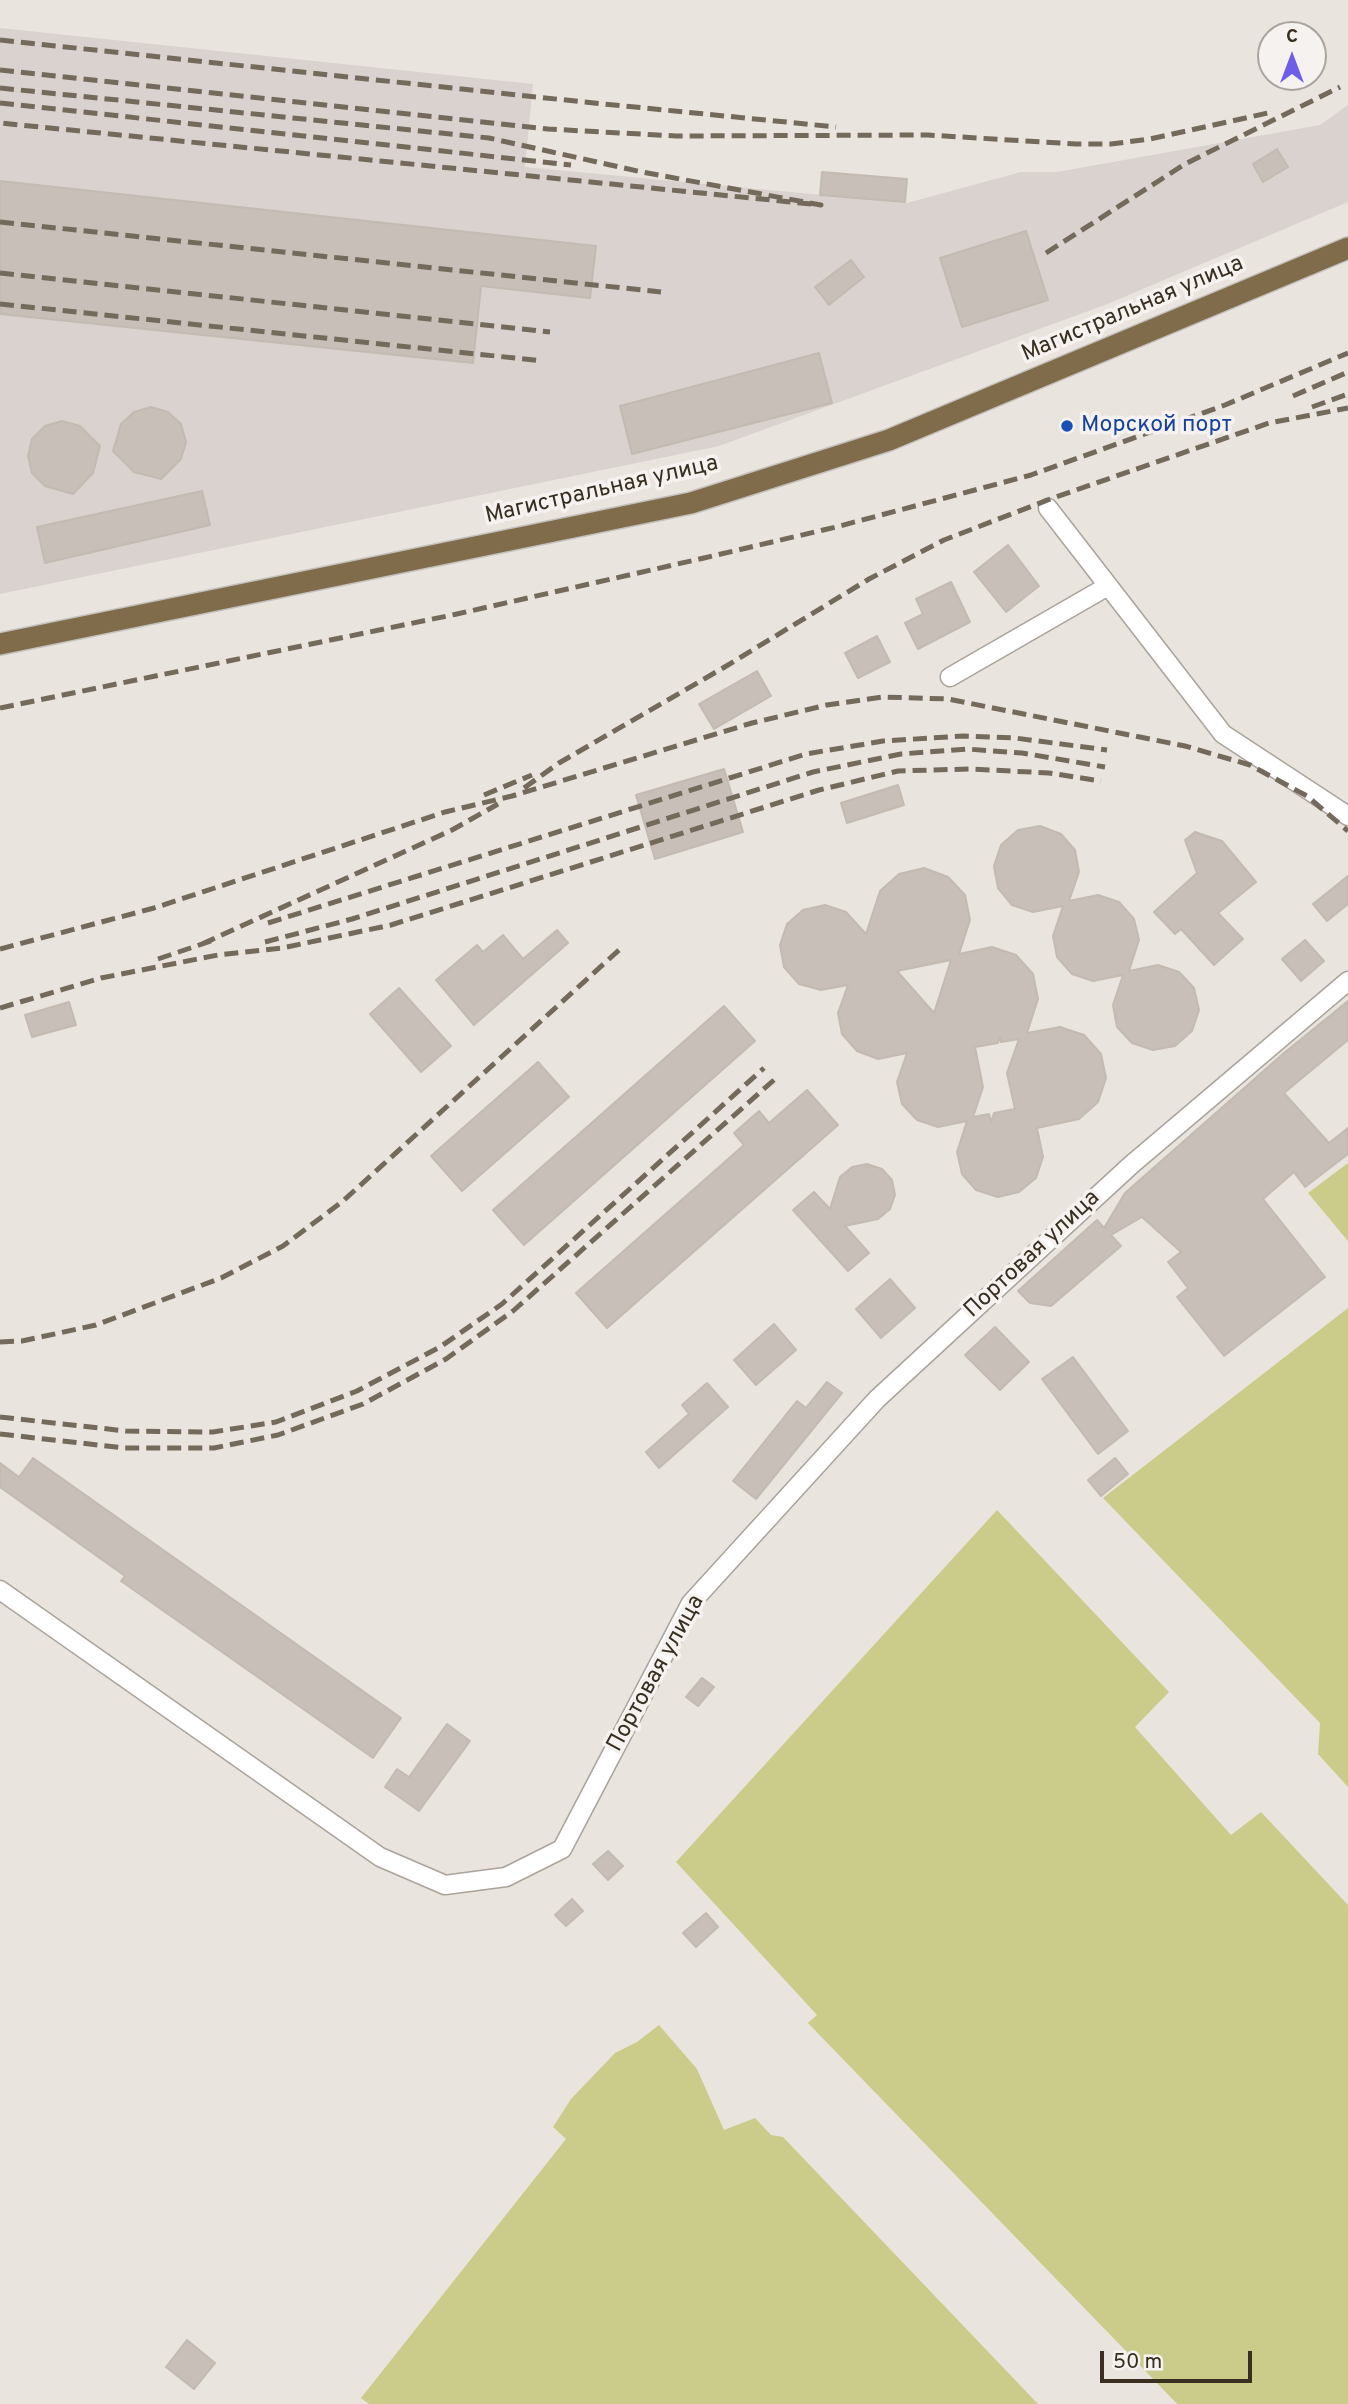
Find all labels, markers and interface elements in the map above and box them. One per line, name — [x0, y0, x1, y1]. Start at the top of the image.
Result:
north arrow — [1257, 21, 1327, 91]
text: С — [1286, 25, 1298, 49]
street label: Магистральная улица — [1018, 251, 1248, 369]
place label: Морской порт — [1081, 412, 1232, 440]
marker: Морской порт — [1059, 418, 1075, 434]
street label: Магистральная улица — [483, 451, 721, 531]
street label: Портовая улица — [960, 1185, 1106, 1325]
street label: Портовая улица — [602, 1591, 712, 1757]
scale bar — [1103, 2338, 1255, 2382]
text: 50 m — [1113, 2349, 1162, 2376]

